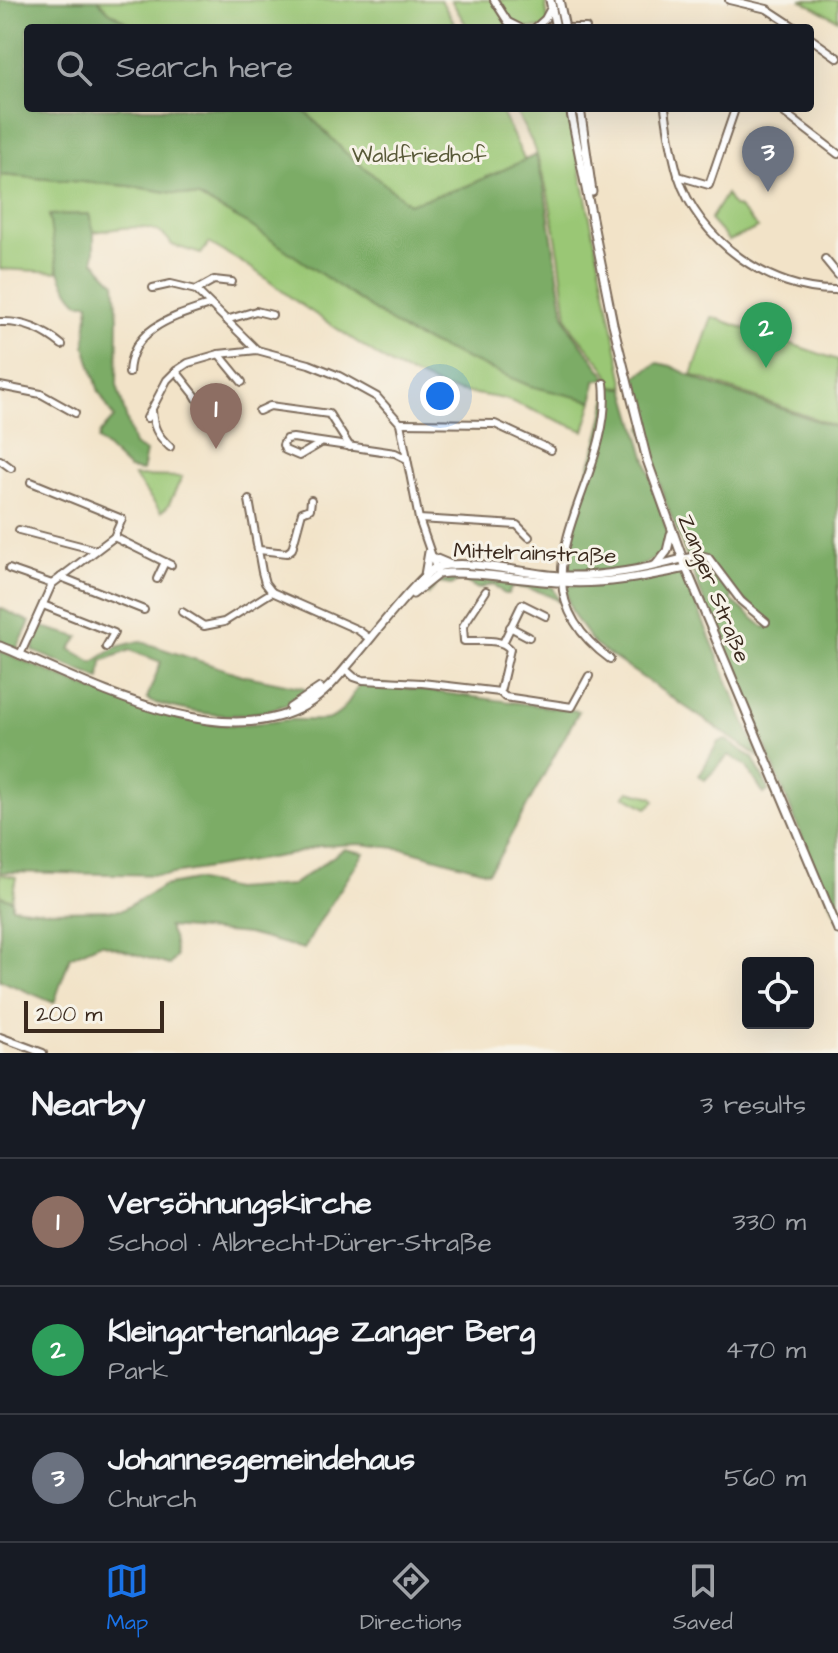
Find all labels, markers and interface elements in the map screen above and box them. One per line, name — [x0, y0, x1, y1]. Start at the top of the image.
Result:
search box — [24, 24, 814, 112]
icon: search — [52, 46, 96, 90]
text: Search here — [116, 47, 293, 89]
pin: 3 — [742, 126, 794, 192]
park label: Waldfriedhof — [352, 140, 487, 171]
pin: 2 — [740, 302, 792, 368]
your location — [420, 376, 460, 416]
pin: 1 — [190, 383, 242, 449]
street label: Zanger Straße — [669, 510, 758, 668]
street label: Mittelrainstraße — [453, 535, 617, 572]
map controls — [742, 957, 814, 1029]
button: locate — [742, 957, 814, 1029]
scale bar — [24, 997, 164, 1033]
text: 200 m — [36, 999, 102, 1030]
text: Nearby — [32, 1081, 146, 1129]
text: 3 results — [700, 1087, 806, 1123]
text: Versöhnungskirche — [108, 1183, 372, 1225]
text: 1 — [56, 1204, 60, 1240]
text: 330 m — [732, 1204, 806, 1240]
text: School · Albrecht-Dürer-Straße — [108, 1225, 492, 1261]
text: Kleingartenanlage Zanger Berg — [108, 1311, 535, 1353]
text: 2 — [51, 1332, 65, 1368]
text: 470 m — [725, 1332, 806, 1368]
text: Park — [108, 1353, 168, 1389]
text: Johannesgemeindehaus — [108, 1439, 415, 1481]
text: 3 — [51, 1460, 65, 1496]
text: 560 m — [724, 1460, 806, 1496]
text: Church — [108, 1481, 196, 1517]
tab: Map — [105, 1559, 149, 1638]
tab: Directions — [360, 1559, 462, 1638]
tab: Saved — [673, 1559, 733, 1638]

